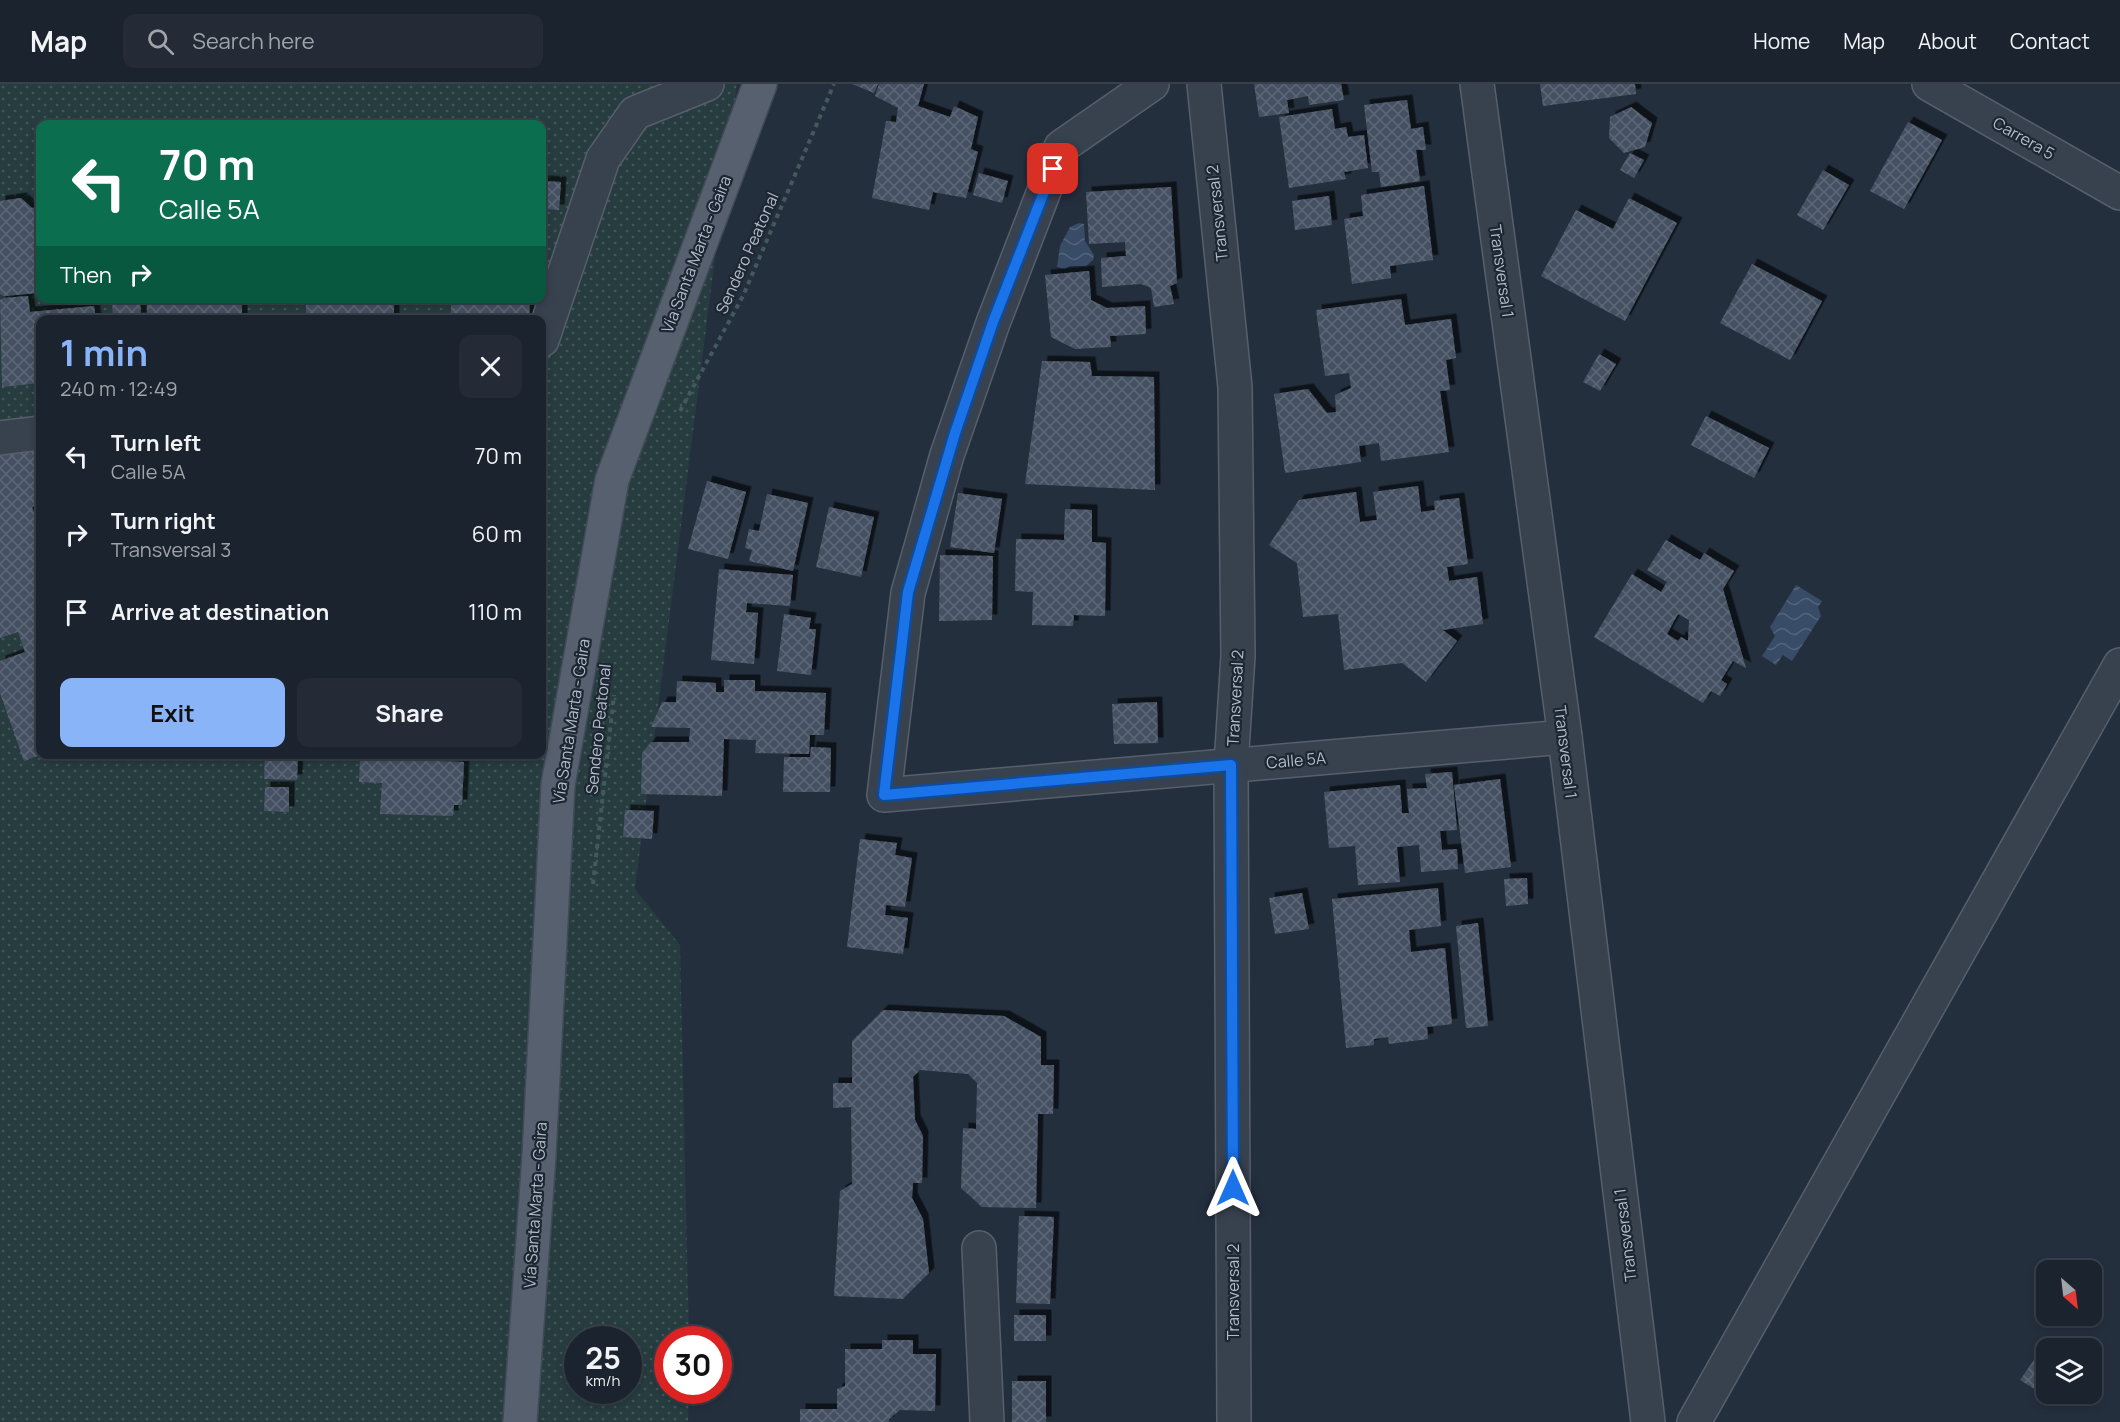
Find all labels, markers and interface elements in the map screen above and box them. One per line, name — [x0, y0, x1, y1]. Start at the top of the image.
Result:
search box — [123, 14, 543, 68]
text: Map — [30, 22, 87, 60]
icon: search — [144, 25, 177, 58]
text: Search here — [192, 26, 315, 56]
text: Home — [1753, 27, 1810, 55]
text: Map — [1843, 27, 1885, 55]
text: About — [1918, 27, 1977, 55]
text: Contact — [2010, 27, 2090, 55]
street label: Carrera 5 — [1989, 112, 2059, 164]
text: 70 m — [159, 135, 255, 193]
pin — [1027, 143, 1078, 194]
icon: left — [60, 144, 138, 222]
icon: arrive — [1036, 152, 1069, 185]
street label: Transversal 2 — [1201, 164, 1233, 262]
street label: Vía Santa Marta - Gaira — [656, 172, 736, 336]
street label: Sendero Peatonal — [710, 189, 784, 317]
text: Calle 5A — [159, 190, 260, 227]
street label: Transversal 1 — [1485, 223, 1519, 319]
icon: right — [124, 258, 157, 291]
text: Then — [60, 260, 112, 290]
text: 1 min — [60, 328, 148, 377]
button: close — [459, 335, 522, 398]
text: 240 m · 12:49 — [60, 375, 178, 402]
text: Turn left — [111, 428, 201, 458]
icon: left — [60, 440, 93, 473]
text: 70 m — [474, 441, 522, 471]
text: Calle 5A — [111, 458, 186, 485]
text: Turn right — [111, 506, 216, 536]
icon: right — [60, 518, 93, 551]
text: 60 m — [472, 519, 522, 549]
text: Transversal 3 — [111, 536, 231, 563]
icon: arrive — [60, 596, 93, 629]
text: Arrive at destination — [111, 597, 329, 627]
text: 110 m — [468, 597, 522, 627]
street label: Vía Santa Marta - Gaira — [547, 637, 595, 805]
street label: Transversal 2 — [1221, 649, 1249, 747]
street label: Sendero Peatonal — [580, 663, 616, 795]
button: Exit — [60, 678, 285, 747]
button: Share — [297, 678, 522, 747]
street label: Transversal 1 — [1549, 704, 1583, 800]
street label: Calle 5A — [1265, 746, 1327, 774]
street label: Vía Santa Marta - Gaira — [518, 1121, 552, 1289]
position arrow — [1201, 1156, 1265, 1220]
street label: Transversal 1 — [1608, 1187, 1642, 1283]
street label: Transversal 2 — [1222, 1244, 1244, 1340]
north arrow — [2036, 1260, 2102, 1326]
map controls — [2036, 1260, 2102, 1404]
speed limit sign: 30 — [654, 1326, 732, 1404]
text: 25 — [585, 1337, 621, 1378]
button: layers — [2036, 1338, 2102, 1404]
text: km/h — [586, 1370, 620, 1391]

